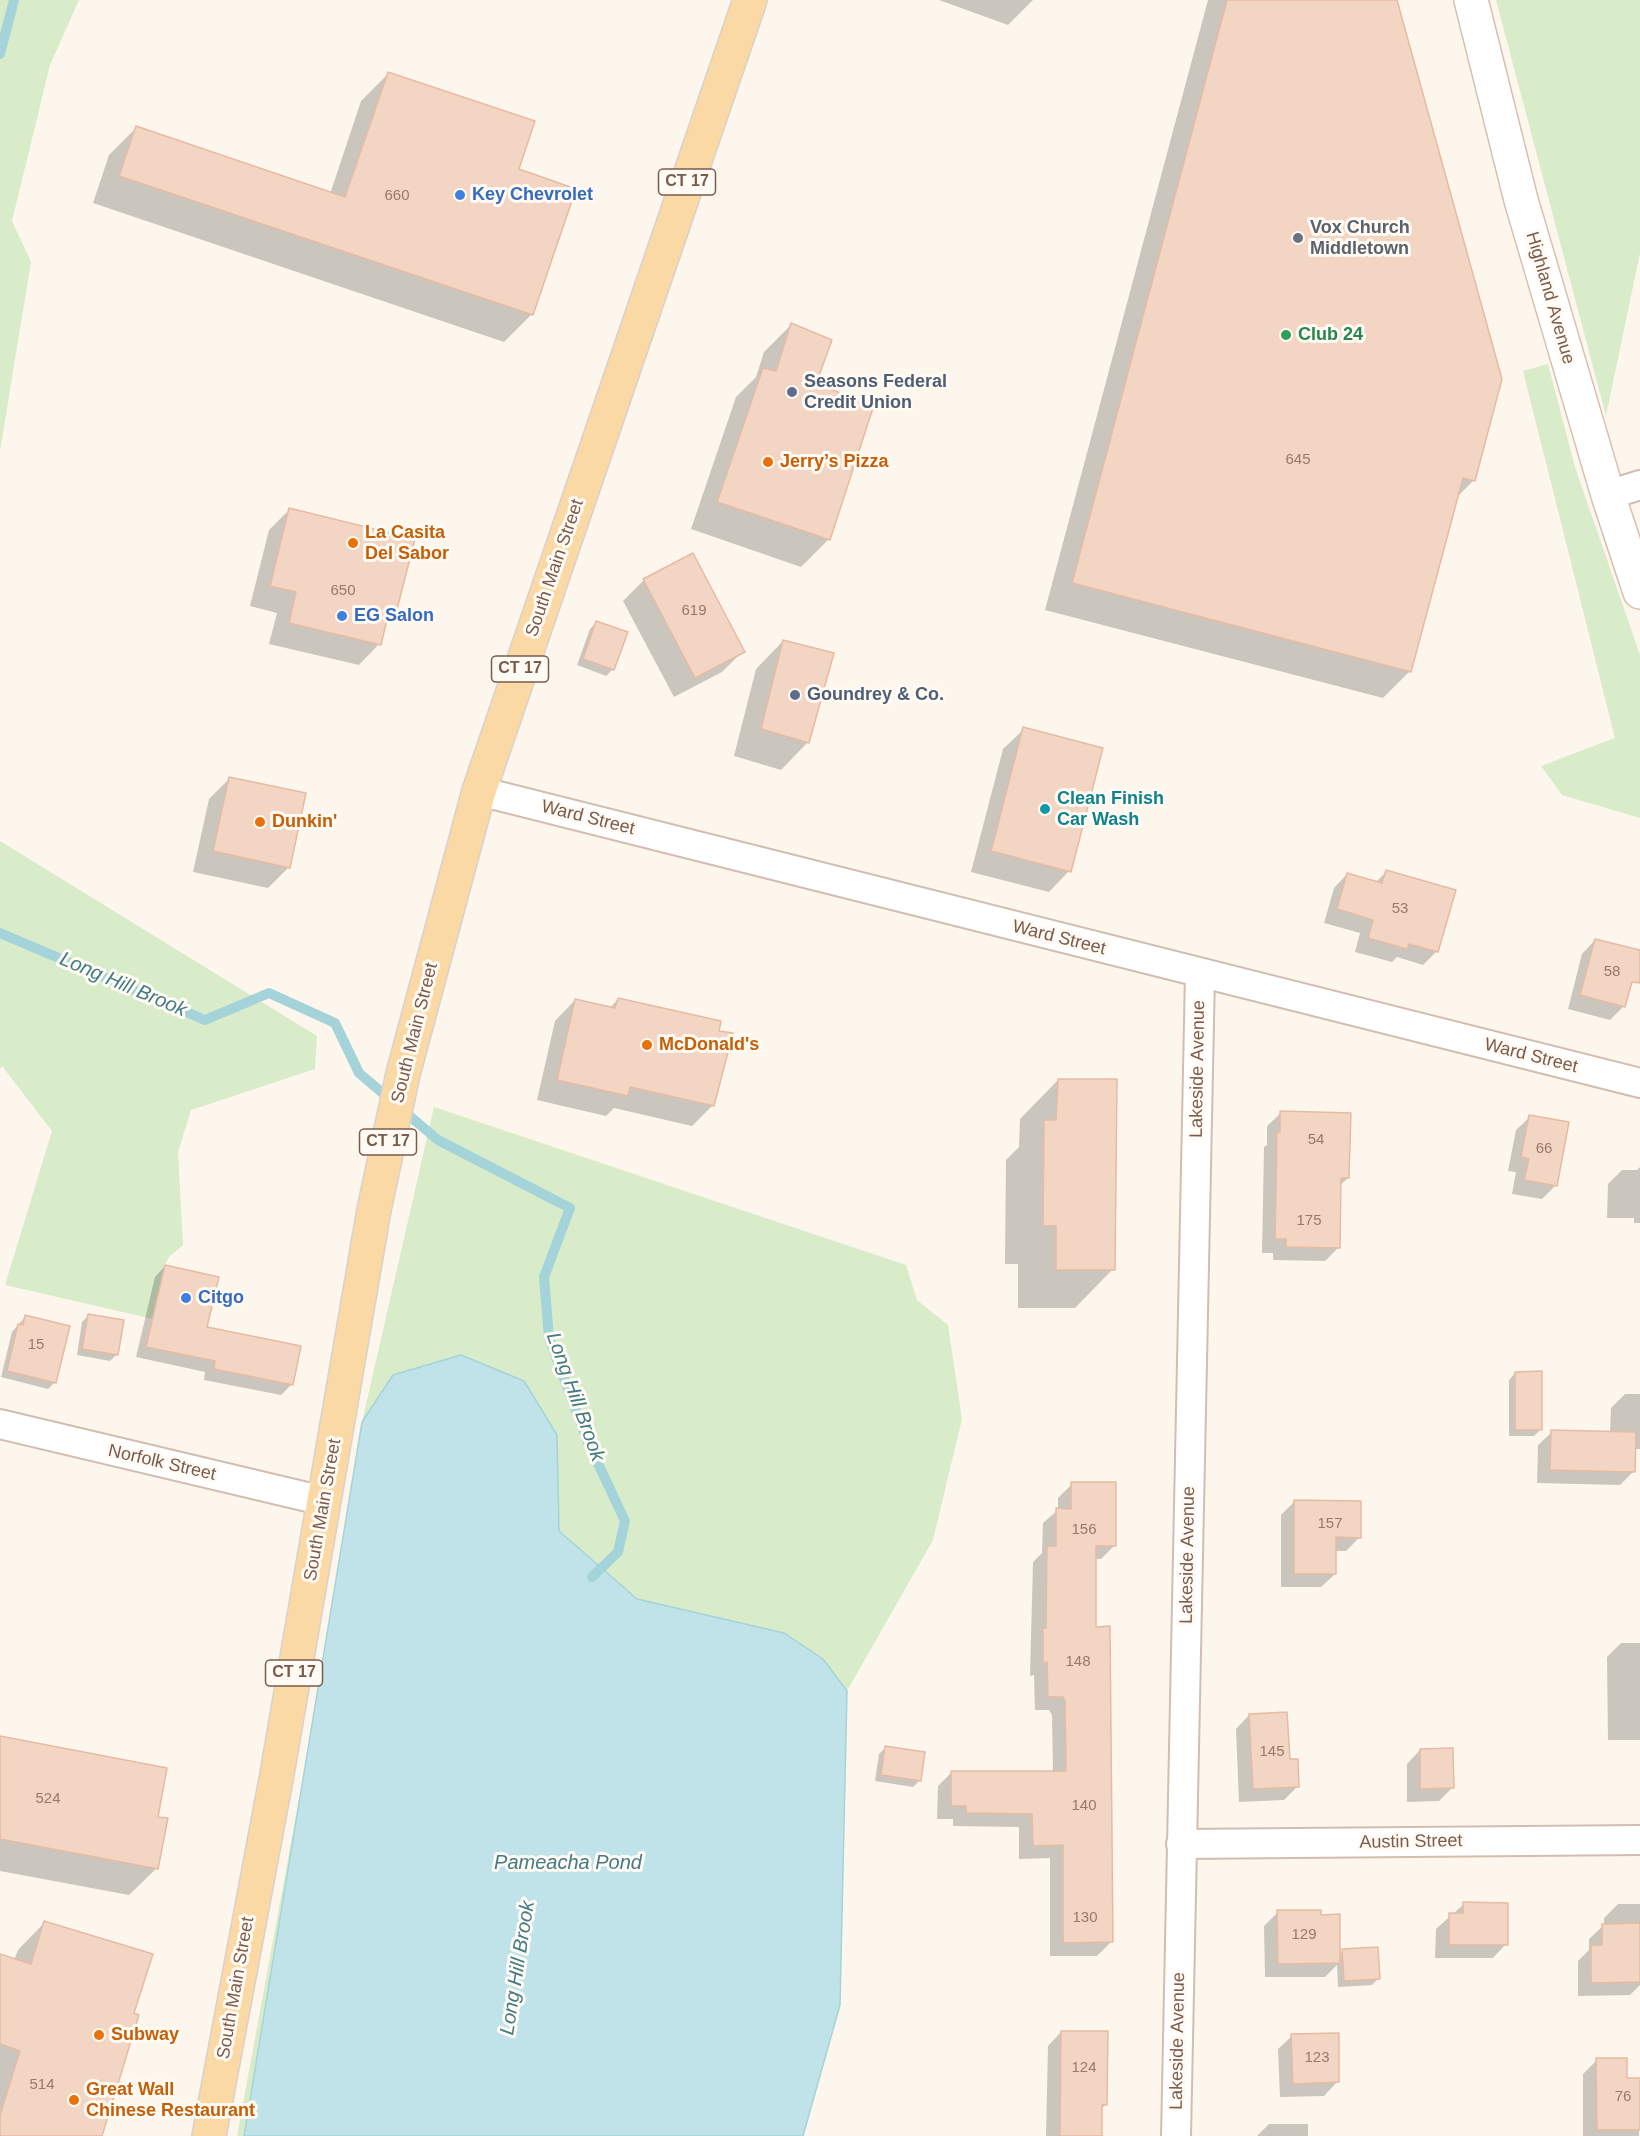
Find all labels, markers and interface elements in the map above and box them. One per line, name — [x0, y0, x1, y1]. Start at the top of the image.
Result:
road number: CT 17 — [658, 169, 716, 195]
place label: Key Chevrolet — [472, 184, 593, 206]
house number: 660 — [384, 187, 410, 205]
marker: Key Chevrolet — [453, 188, 467, 202]
place label: Vox Church Middletown — [1310, 217, 1410, 260]
street label: Highland Avenue — [1521, 229, 1579, 367]
marker: Vox Church Middletown — [1291, 231, 1305, 245]
place label: Club 24 — [1298, 324, 1363, 346]
marker: Club 24 — [1279, 328, 1293, 342]
place label: Seasons Federal Credit Union — [804, 371, 947, 413]
marker: Seasons Federal Credit Union — [785, 385, 799, 399]
place label: Jerry’s Pizza — [780, 451, 888, 473]
house number: 645 — [1285, 451, 1311, 469]
marker: Jerry’s Pizza — [761, 455, 775, 469]
street label: South Main Street — [521, 496, 589, 640]
place label: La Casita Del Sabor — [365, 522, 449, 564]
marker: La Casita Del Sabor — [346, 536, 360, 550]
house number: 650 — [330, 582, 356, 600]
house number: 619 — [681, 602, 707, 620]
place label: EG Salon — [354, 605, 434, 627]
marker: EG Salon — [335, 609, 349, 623]
road number: CT 17 — [492, 656, 548, 682]
place label: Goundrey & Co. — [807, 684, 944, 706]
marker: Goundrey & Co. — [788, 688, 802, 702]
place label: Clean Finish Car Wash — [1057, 788, 1164, 830]
street label: Ward Street — [539, 796, 637, 840]
marker: Clean Finish Car Wash — [1038, 802, 1052, 816]
place label: Dunkin' — [272, 811, 337, 833]
marker: Dunkin' — [253, 815, 267, 829]
house number: 53 — [1392, 900, 1408, 918]
street label: Ward Street — [1010, 916, 1108, 960]
water label: Long Hill Brook — [56, 947, 190, 1023]
street label: South Main Street — [387, 960, 443, 1106]
house number: 58 — [1604, 963, 1620, 981]
street label: Lakeside Avenue — [1186, 1000, 1210, 1138]
place label: McDonald's — [659, 1034, 759, 1056]
street label: Ward Street — [1482, 1034, 1580, 1078]
marker: McDonald's — [640, 1038, 654, 1052]
road number: CT 17 — [360, 1129, 416, 1155]
house number: 54 — [1308, 1131, 1324, 1149]
house number: 66 — [1536, 1140, 1552, 1158]
house number: 175 — [1296, 1212, 1322, 1230]
place label: Citgo — [198, 1287, 244, 1309]
marker: Citgo — [179, 1291, 193, 1305]
water label: Long Hill Brook — [541, 1329, 609, 1465]
house number: 15 — [28, 1336, 44, 1354]
street label: South Main Street — [300, 1437, 346, 1583]
street label: Norfolk Street — [106, 1440, 218, 1486]
street label: Lakeside Avenue — [1176, 1486, 1200, 1624]
house number: 157 — [1317, 1515, 1343, 1533]
house number: 156 — [1071, 1521, 1097, 1539]
house number: 148 — [1065, 1653, 1091, 1671]
road number: CT 17 — [266, 1660, 322, 1686]
house number: 145 — [1259, 1743, 1285, 1761]
house number: 524 — [35, 1790, 61, 1808]
house number: 140 — [1071, 1797, 1097, 1815]
street label: Austin Street — [1359, 1830, 1463, 1854]
water label: Pameacha Pond — [494, 1851, 642, 1875]
water label: Long Hill Brook — [496, 1899, 540, 2037]
house number: 130 — [1072, 1909, 1098, 1927]
street label: South Main Street — [213, 1915, 259, 2061]
house number: 129 — [1291, 1926, 1317, 1944]
street label: Lakeside Avenue — [1166, 1972, 1190, 2110]
place label: Subway — [111, 2024, 179, 2046]
marker: Subway — [92, 2028, 106, 2042]
house number: 123 — [1304, 2049, 1330, 2067]
house number: 124 — [1071, 2059, 1097, 2077]
house number: 514 — [29, 2076, 55, 2094]
place label: Great Wall Chinese Restaurant — [86, 2079, 255, 2122]
house number: 76 — [1615, 2088, 1631, 2106]
marker: Great Wall Chinese Restaurant — [67, 2093, 81, 2107]

